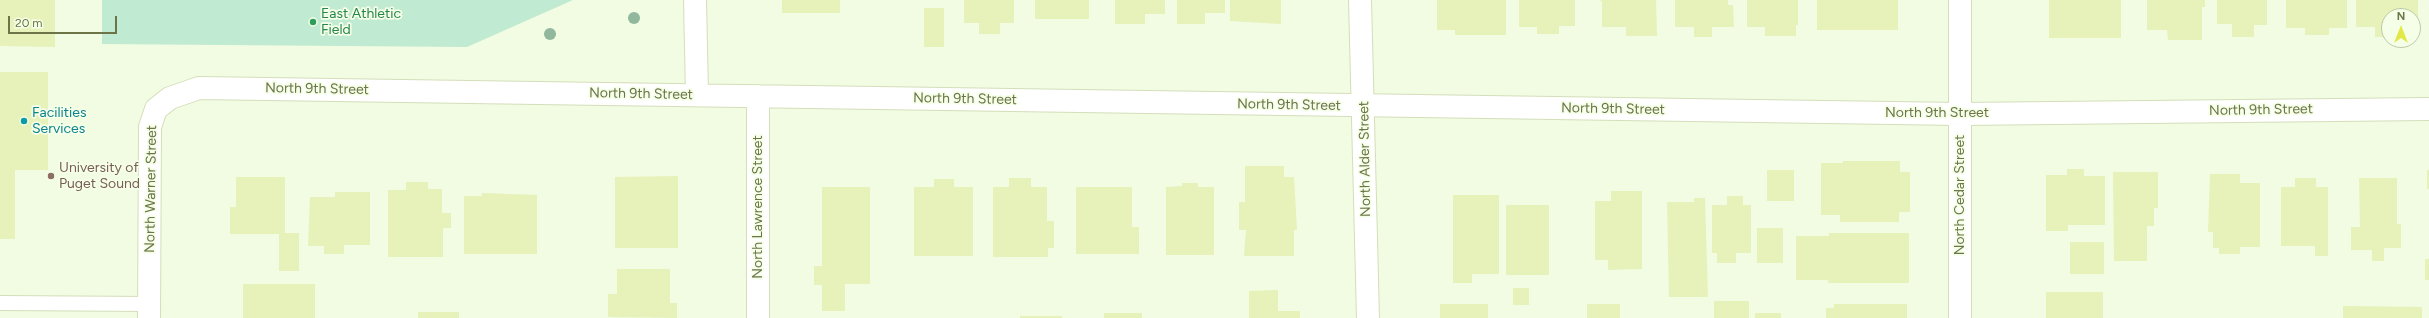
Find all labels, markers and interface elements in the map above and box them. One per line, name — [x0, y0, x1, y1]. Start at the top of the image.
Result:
place label: East Athletic Field — [321, 6, 401, 38]
scale bar — [10, 8, 119, 34]
north arrow — [2381, 8, 2421, 48]
text: N — [2397, 10, 2405, 23]
text: 20 m — [15, 16, 43, 30]
marker: East Athletic Field — [308, 17, 318, 27]
street label: North 9th Street — [265, 80, 369, 98]
street label: North 9th Street — [589, 85, 693, 103]
street label: North 9th Street — [913, 90, 1017, 108]
street label: North 9th Street — [1237, 96, 1341, 114]
street label: North 9th Street — [1561, 100, 1665, 118]
street label: North Alder Street — [1356, 101, 1374, 217]
street label: North 9th Street — [2209, 101, 2313, 119]
place label: Facilities Services — [32, 105, 87, 138]
street label: North 9th Street — [1885, 105, 1989, 121]
marker: Facilities Services — [19, 116, 29, 126]
street label: North Warner Street — [141, 125, 161, 253]
street label: North Lawrence Street — [750, 135, 766, 279]
street label: North Cedar Street — [1952, 135, 1968, 255]
place label: University of Puget Sound — [59, 160, 140, 192]
marker: University of Puget Sound — [46, 171, 56, 181]

